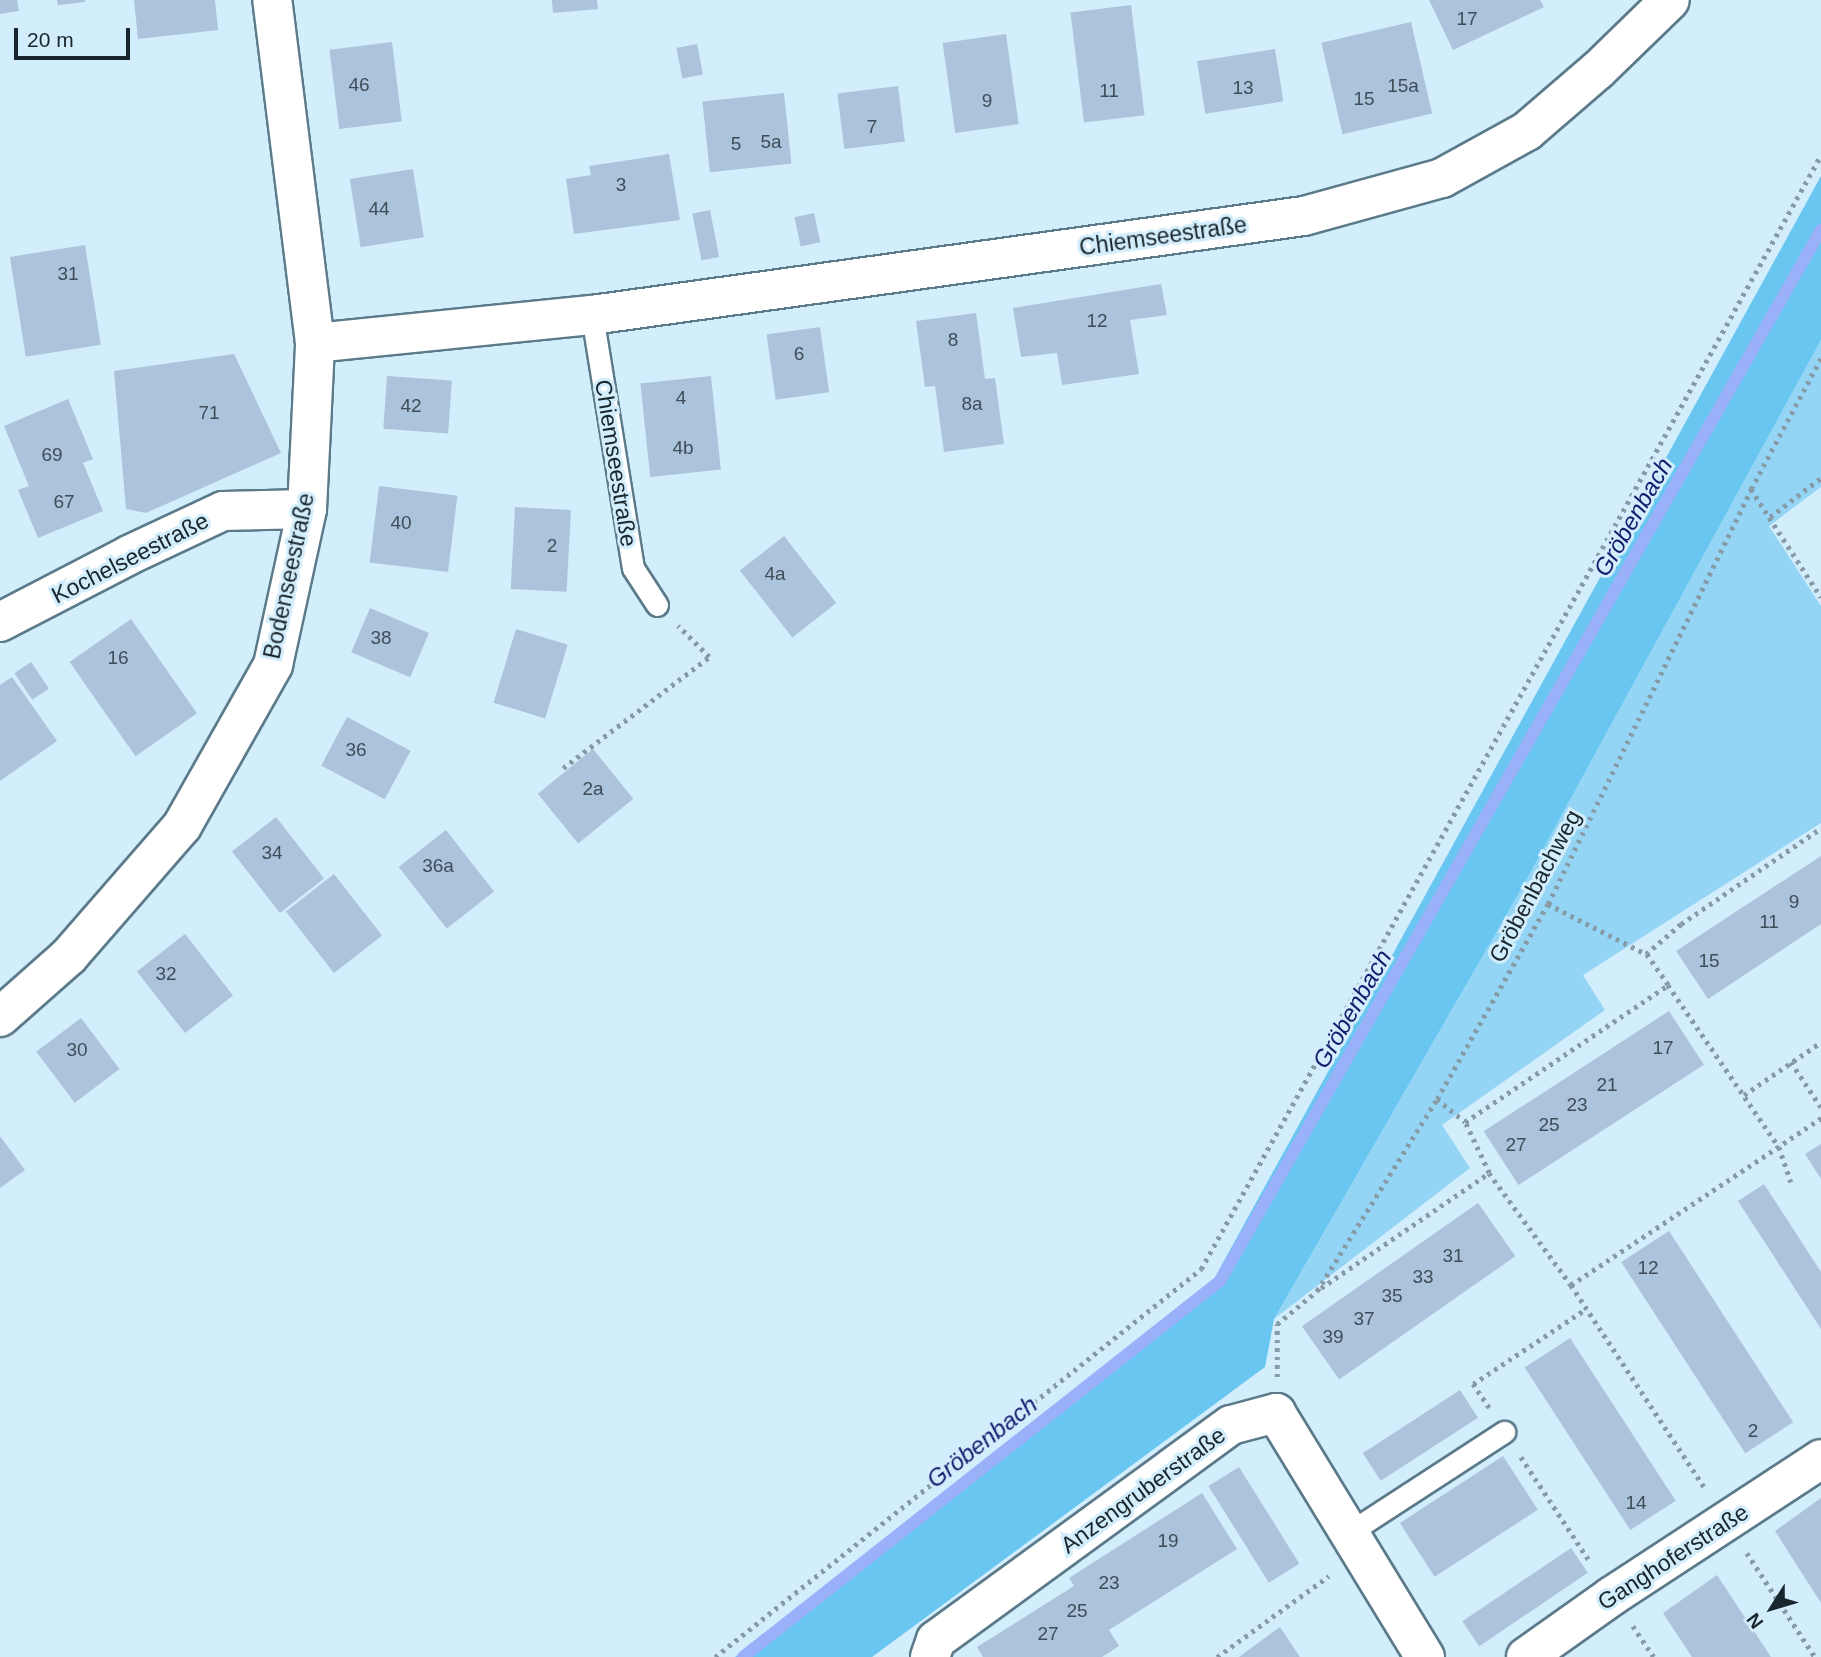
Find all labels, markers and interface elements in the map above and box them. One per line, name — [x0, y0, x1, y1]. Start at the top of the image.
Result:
house number: 17 — [1456, 8, 1478, 30]
scale bar — [18, 14, 133, 58]
text: 20 m — [27, 28, 74, 51]
house number: 46 — [348, 74, 370, 96]
house number: 15a — [1387, 75, 1419, 97]
house number: 13 — [1232, 77, 1254, 99]
house number: 11 — [1099, 80, 1119, 102]
house number: 15 — [1353, 88, 1375, 110]
house number: 9 — [982, 90, 992, 112]
house number: 7 — [867, 116, 877, 138]
house number: 5a — [760, 131, 782, 153]
house number: 5 — [731, 133, 741, 155]
house number: 3 — [616, 174, 626, 196]
house number: 44 — [368, 198, 390, 220]
street label: Chiemseestraße — [1078, 211, 1248, 261]
house number: 31 — [57, 263, 79, 285]
house number: 12 — [1086, 310, 1108, 332]
house number: 8 — [948, 329, 958, 351]
house number: 6 — [794, 343, 804, 365]
street label: Chiemseestraße — [589, 378, 643, 548]
house number: 4 — [676, 387, 686, 409]
house number: 8a — [961, 393, 983, 415]
house number: 42 — [400, 395, 422, 417]
house number: 71 — [198, 402, 220, 424]
house number: 4b — [672, 437, 694, 459]
house number: 69 — [41, 444, 63, 466]
water label: Gröbenbach — [1588, 453, 1678, 581]
house number: 67 — [53, 491, 75, 513]
street label: Bodenseestraße — [258, 491, 320, 661]
street label: Kochelseestraße — [47, 507, 213, 609]
house number: 40 — [390, 512, 412, 534]
house number: 2 — [547, 535, 557, 557]
house number: 4a — [764, 563, 786, 585]
house number: 38 — [370, 627, 392, 649]
house number: 16 — [107, 647, 129, 669]
house number: 36 — [345, 739, 367, 761]
house number: 2a — [582, 778, 604, 800]
street label: Gröbenbachweg — [1483, 805, 1587, 967]
house number: 34 — [261, 842, 283, 864]
house number: 36a — [422, 855, 454, 877]
house number: 9 — [1789, 891, 1799, 913]
house number: 11 — [1759, 911, 1779, 933]
water label: Gröbenbach — [1307, 945, 1397, 1073]
house number: 15 — [1698, 950, 1720, 972]
house number: 32 — [155, 963, 177, 985]
house number: 17 — [1652, 1037, 1674, 1059]
house number: 30 — [66, 1039, 88, 1061]
house number: 21 — [1596, 1074, 1618, 1096]
house number: 23 — [1566, 1094, 1588, 1116]
house number: 25 — [1538, 1114, 1560, 1136]
house number: 27 — [1505, 1134, 1527, 1156]
house number: 31 — [1442, 1245, 1464, 1267]
house number: 12 — [1637, 1257, 1659, 1279]
house number: 33 — [1412, 1266, 1434, 1288]
house number: 35 — [1381, 1285, 1403, 1307]
house number: 37 — [1353, 1308, 1375, 1330]
house number: 39 — [1322, 1326, 1344, 1348]
water label: Gröbenbach — [921, 1390, 1043, 1494]
house number: 2 — [1748, 1420, 1758, 1442]
street label: Anzengruberstraße — [1055, 1421, 1231, 1559]
house number: 14 — [1625, 1492, 1647, 1514]
street label: Ganghoferstraße — [1593, 1498, 1753, 1616]
house number: 19 — [1157, 1530, 1179, 1552]
house number: 23 — [1098, 1572, 1120, 1594]
north arrow — [1737, 1573, 1807, 1643]
house number: 25 — [1066, 1600, 1088, 1622]
text: N — [1742, 1609, 1767, 1633]
house number: 27 — [1037, 1623, 1059, 1645]

